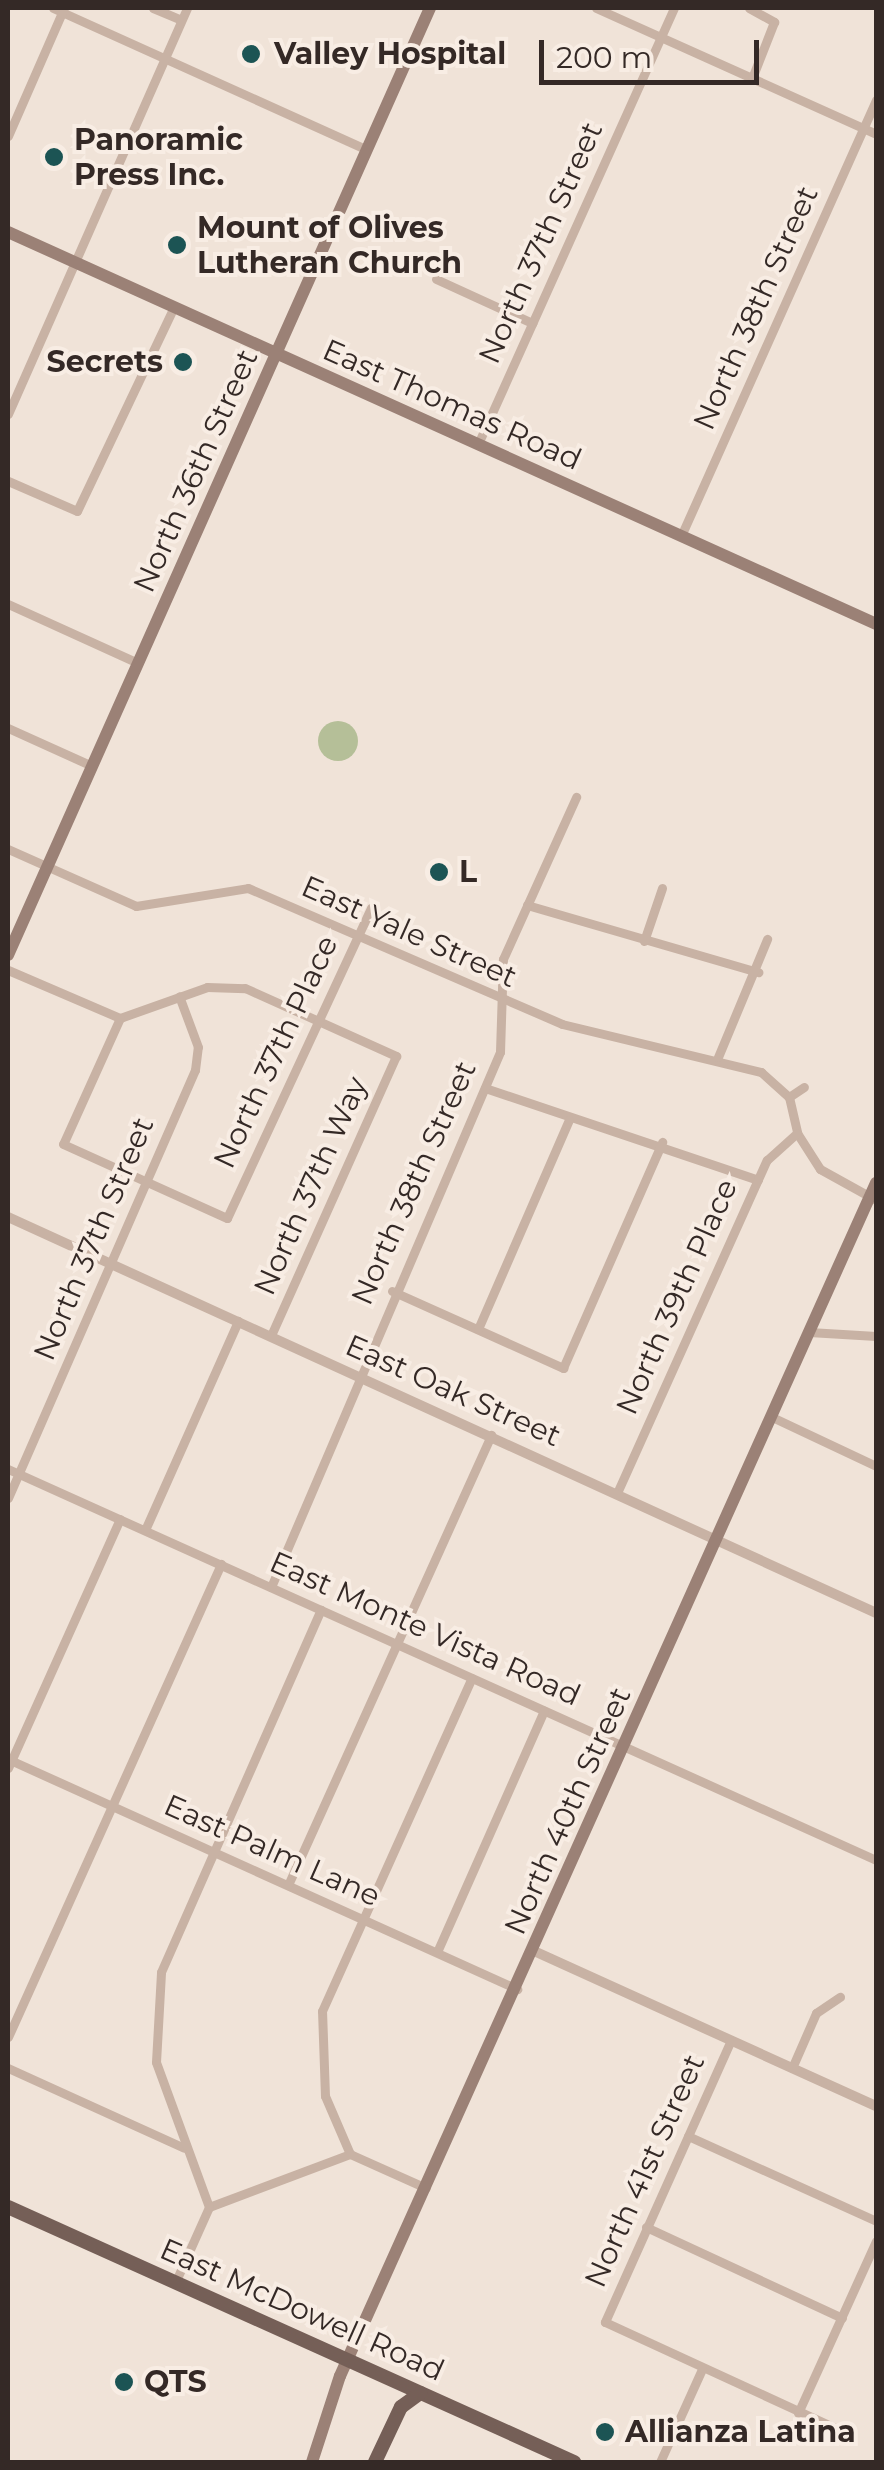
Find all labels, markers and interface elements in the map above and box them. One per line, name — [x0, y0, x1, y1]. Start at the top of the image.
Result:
scale bar — [544, 20, 764, 82]
place label: Valley Hospital — [274, 36, 506, 72]
text: 200 m — [556, 39, 652, 76]
marker: Valley Hospital — [238, 41, 264, 67]
street label: North 37th Street — [472, 117, 610, 369]
place label: Panoramic Press Inc. — [74, 122, 243, 192]
marker: Panoramic Press Inc. — [43, 146, 65, 168]
street label: North 38th Street — [686, 181, 826, 435]
place label: Mount of Olives Lutheran Church — [197, 210, 462, 280]
marker: Mount of Olives Lutheran Church — [166, 234, 188, 256]
street label: East Thomas Road — [317, 332, 587, 478]
place label: Secrets — [47, 344, 163, 380]
street label: North 36th Street — [126, 344, 266, 598]
marker: Secrets — [172, 351, 194, 373]
place label: L — [459, 854, 477, 890]
marker: L — [428, 861, 450, 883]
street label: East Yale Street — [296, 868, 522, 996]
street label: North 37th Place — [206, 930, 346, 1174]
street label: North 38th Street — [344, 1056, 484, 1310]
street label: North 37th Way — [247, 1071, 375, 1301]
street label: North 37th Street — [26, 1112, 162, 1366]
street label: North 39th Place — [609, 1174, 745, 1420]
street label: East Oak Street — [340, 1327, 566, 1455]
street label: East Monte Vista Road — [264, 1544, 586, 1714]
street label: North 40th Street — [497, 1682, 639, 1940]
street label: East Palm Lane — [158, 1787, 386, 1915]
street label: North 41st Street — [577, 2049, 713, 2293]
street label: East McDowell Road — [154, 2231, 450, 2389]
place label: QTS — [144, 2364, 207, 2400]
marker: QTS — [113, 2371, 135, 2393]
place label: Allianza Latina — [625, 2414, 856, 2450]
marker: Allianza Latina — [594, 2421, 616, 2443]

